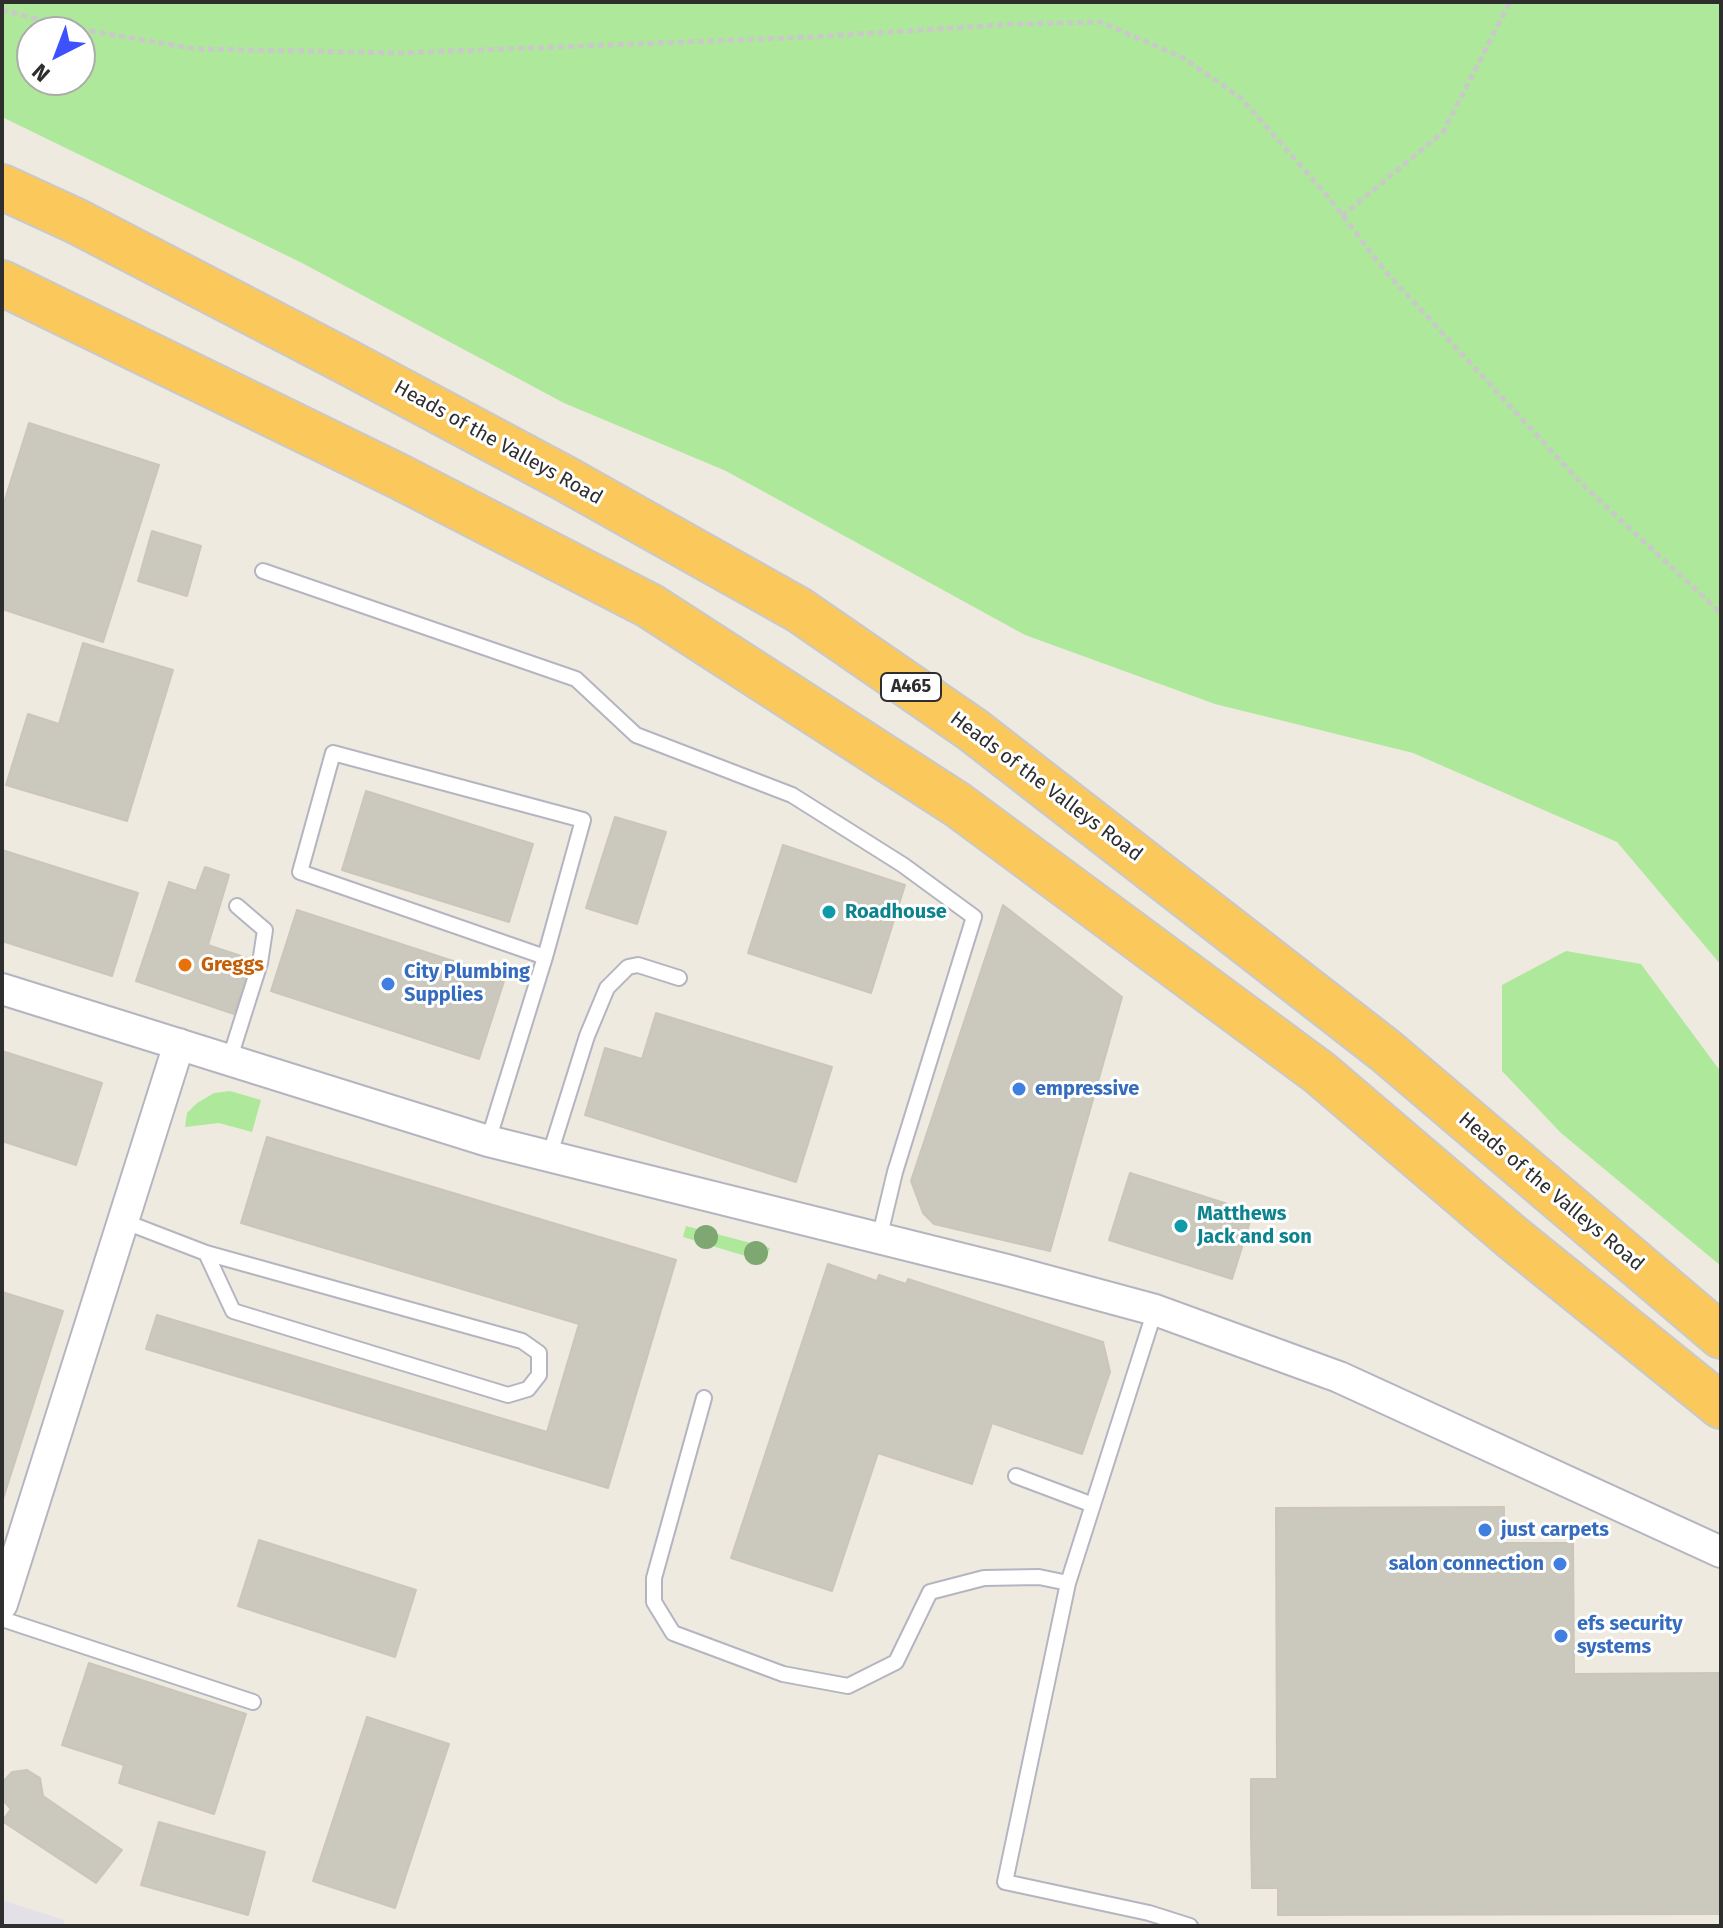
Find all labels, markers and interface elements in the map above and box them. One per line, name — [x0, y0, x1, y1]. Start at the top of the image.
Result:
north arrow — [16, 16, 96, 96]
text: N — [26, 58, 55, 88]
street label: Heads of the Valleys Road — [390, 376, 606, 510]
road number: A465 — [881, 673, 941, 701]
street label: Heads of the Valleys Road — [945, 707, 1147, 867]
place label: Roadhouse — [845, 900, 947, 924]
marker: Roadhouse — [820, 903, 838, 921]
place label: Greggs — [201, 953, 264, 977]
marker: Greggs — [176, 956, 194, 974]
place label: City Plumbing Supplies — [404, 960, 530, 1007]
marker: City Plumbing Supplies — [379, 975, 397, 993]
place label: empressive — [1035, 1077, 1139, 1101]
marker: empressive — [1010, 1080, 1028, 1098]
street label: Heads of the Valleys Road — [1453, 1107, 1649, 1277]
place label: Matthews Jack and son — [1197, 1202, 1312, 1249]
marker: Matthews Jack and son — [1172, 1217, 1190, 1235]
place label: just carpets — [1501, 1518, 1609, 1542]
marker: just carpets — [1476, 1521, 1494, 1539]
place label: salon connection — [1389, 1552, 1544, 1576]
marker: salon connection — [1551, 1555, 1569, 1573]
place label: efs security systems — [1577, 1612, 1683, 1659]
marker: efs security systems — [1552, 1627, 1570, 1645]

